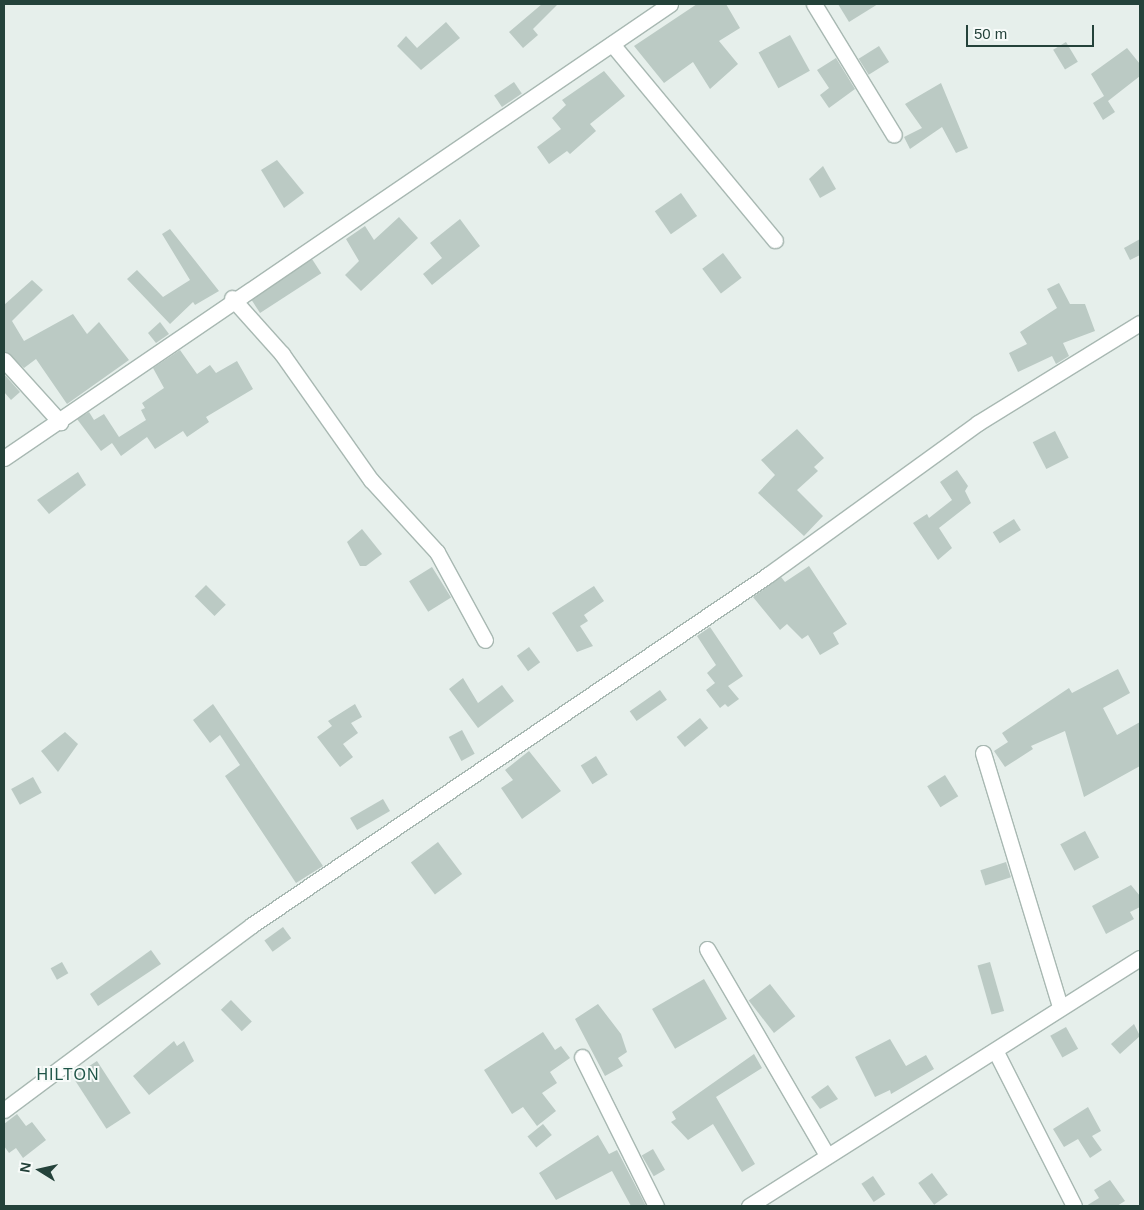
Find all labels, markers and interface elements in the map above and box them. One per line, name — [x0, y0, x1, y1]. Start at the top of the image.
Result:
scale bar — [969, 15, 1096, 47]
text: 50 m — [974, 25, 1007, 42]
district label: HILTON — [36, 1065, 100, 1085]
north arrow — [15, 1145, 65, 1195]
text: N — [16, 1161, 34, 1174]

